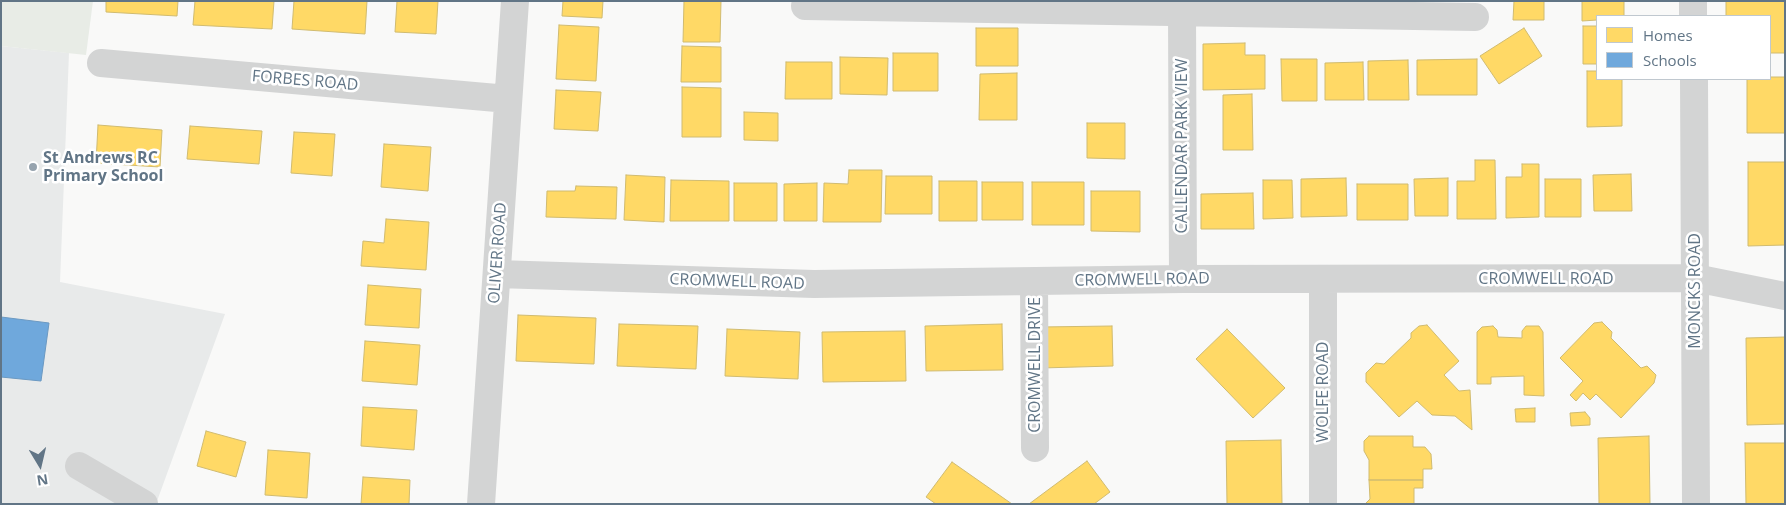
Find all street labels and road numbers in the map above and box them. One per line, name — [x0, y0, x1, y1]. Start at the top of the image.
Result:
street label: CALLENDAR PARK VIEW — [1172, 59, 1192, 233]
street label: FORBES ROAD — [251, 67, 359, 95]
street label: OLIVER ROAD — [485, 202, 511, 304]
street label: MONCKS ROAD — [1685, 233, 1705, 349]
street label: CROMWELL ROAD — [1074, 269, 1210, 291]
street label: CROMWELL ROAD — [1478, 269, 1614, 289]
street label: CROMWELL ROAD — [669, 270, 805, 294]
street label: CROMWELL DRIVE — [1025, 297, 1045, 433]
street label: WOLFE ROAD — [1313, 342, 1333, 442]

